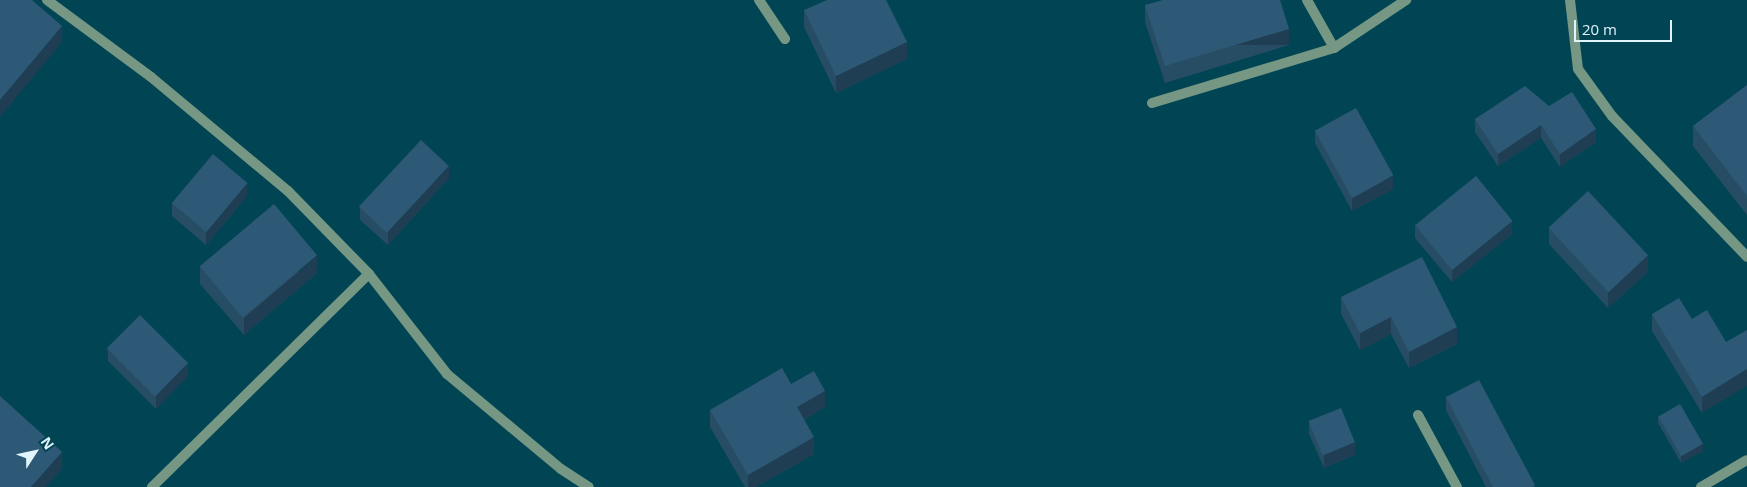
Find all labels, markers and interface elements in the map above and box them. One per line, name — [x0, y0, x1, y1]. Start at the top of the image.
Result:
scale bar — [1577, 10, 1674, 42]
text: 20 m — [1582, 19, 1617, 39]
north arrow — [10, 427, 60, 477]
text: N — [37, 433, 59, 453]

